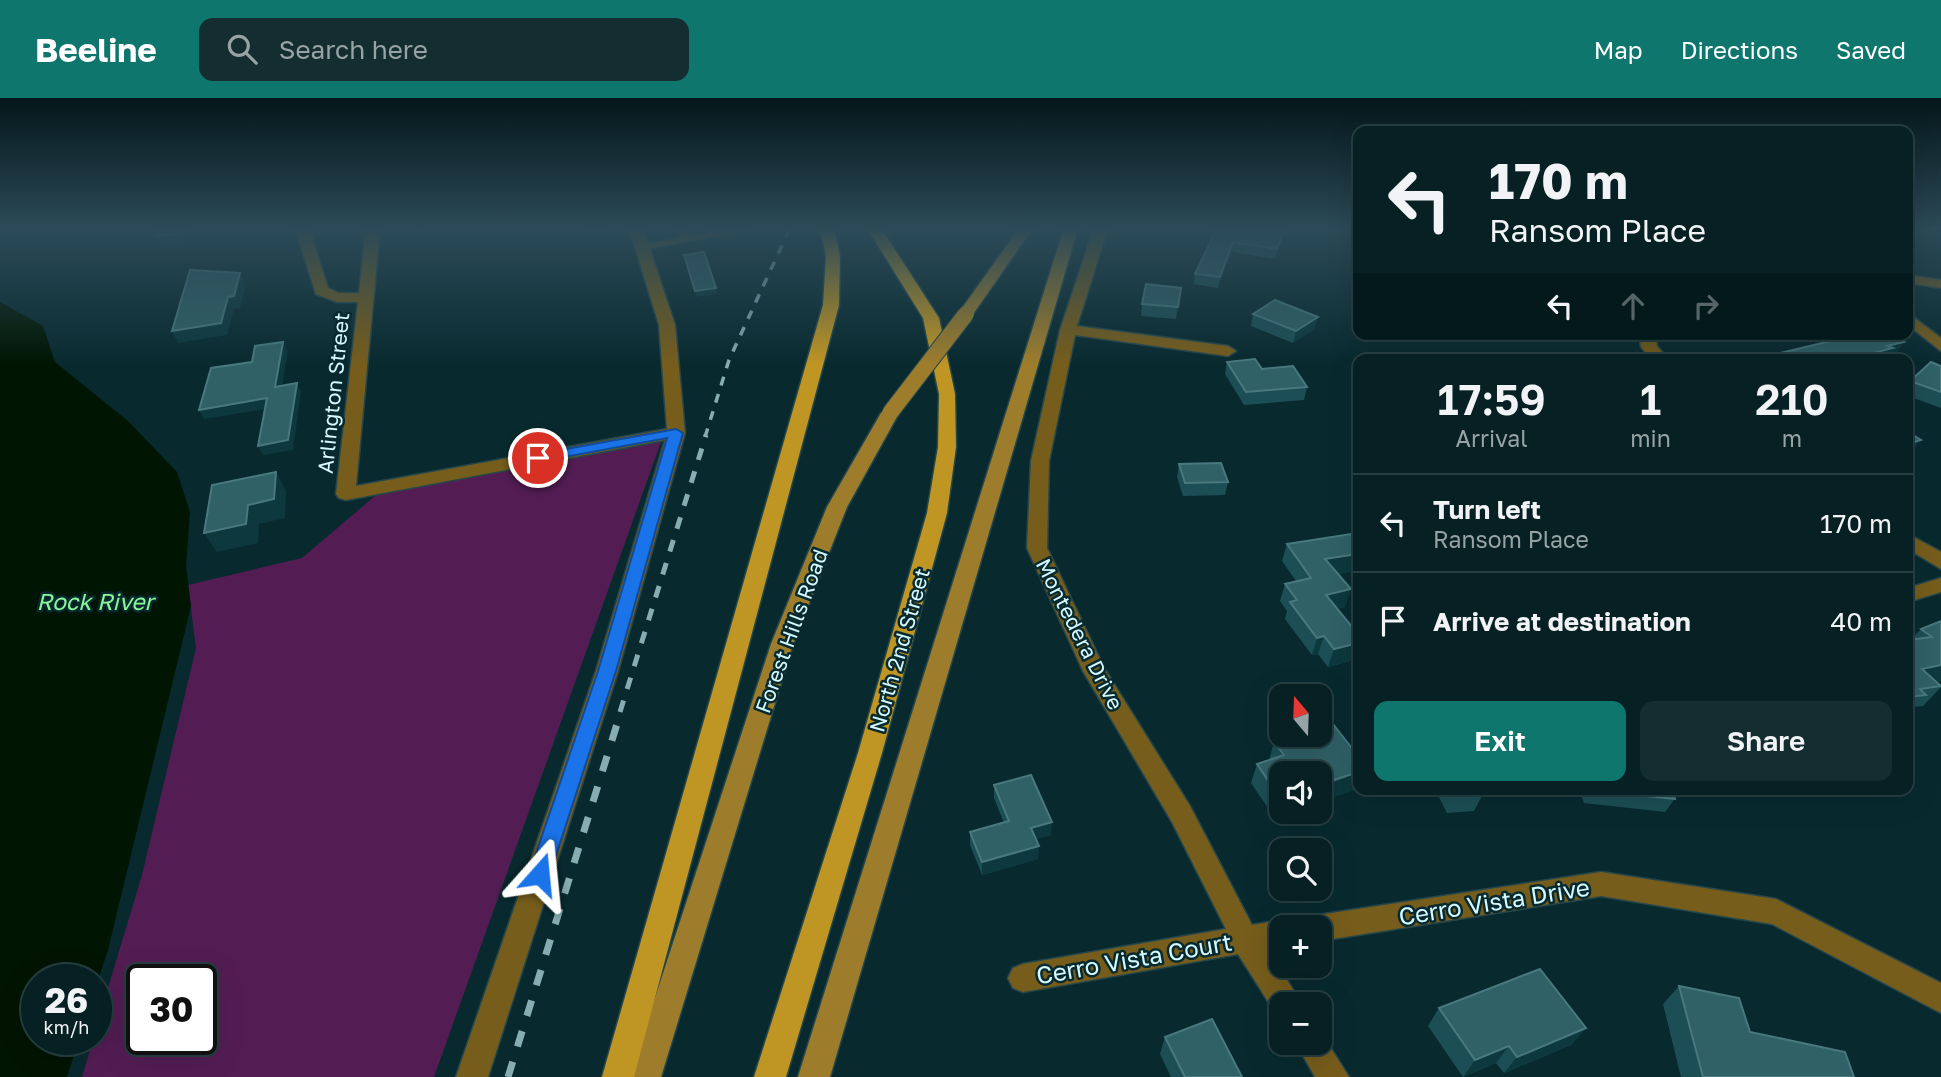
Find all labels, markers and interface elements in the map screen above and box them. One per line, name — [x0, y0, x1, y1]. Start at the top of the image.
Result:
search box — [199, 18, 689, 81]
text: Beeline — [35, 30, 157, 69]
icon: search — [223, 30, 261, 68]
text: Search here — [279, 34, 428, 65]
text: Map — [1594, 35, 1643, 64]
text: Directions — [1681, 35, 1798, 64]
text: Saved — [1836, 35, 1906, 64]
text: 170 m — [1489, 151, 1628, 210]
icon: left — [1374, 154, 1465, 245]
text: Ransom Place — [1489, 211, 1706, 249]
icon: left — [1541, 287, 1579, 325]
icon: ahead — [1614, 287, 1652, 325]
icon: right — [1687, 287, 1725, 325]
street label: Arlington Street — [312, 311, 354, 475]
text: 17:59 — [1437, 374, 1546, 424]
text: 1 — [1640, 374, 1661, 424]
text: 210 — [1755, 374, 1828, 424]
text: Arrival — [1456, 424, 1528, 452]
text: min — [1630, 424, 1671, 452]
text: m — [1782, 424, 1802, 452]
pin — [508, 428, 568, 488]
icon: arrive — [519, 439, 557, 477]
text: Turn left — [1433, 494, 1541, 525]
icon: left — [1374, 504, 1412, 542]
text: 170 m — [1820, 508, 1892, 539]
text: Ransom Place — [1433, 525, 1589, 553]
street label: Forest Hills Road — [749, 545, 833, 717]
street label: Montedera Drive — [1031, 554, 1129, 714]
street label: North 2nd Street — [863, 565, 935, 735]
water label: Rock River — [36, 587, 157, 615]
icon: arrive — [1374, 602, 1412, 640]
text: Arrive at destination — [1433, 606, 1691, 637]
text: 40 m — [1831, 606, 1892, 637]
north arrow — [1269, 684, 1332, 747]
map controls — [1269, 684, 1332, 1055]
button: Exit — [1374, 701, 1626, 781]
button: Share — [1640, 701, 1892, 781]
button: sound — [1269, 761, 1332, 824]
position arrow — [503, 837, 577, 911]
button: search — [1269, 838, 1332, 901]
street label: Cerro Vista Drive — [1396, 872, 1592, 930]
button: + — [1269, 915, 1332, 978]
street label: Cerro Vista Court — [1034, 927, 1234, 989]
speed limit sign: 30 — [126, 964, 217, 1055]
text: 26 — [45, 979, 88, 1021]
button: − — [1269, 992, 1332, 1055]
text: km/h — [44, 1016, 89, 1038]

